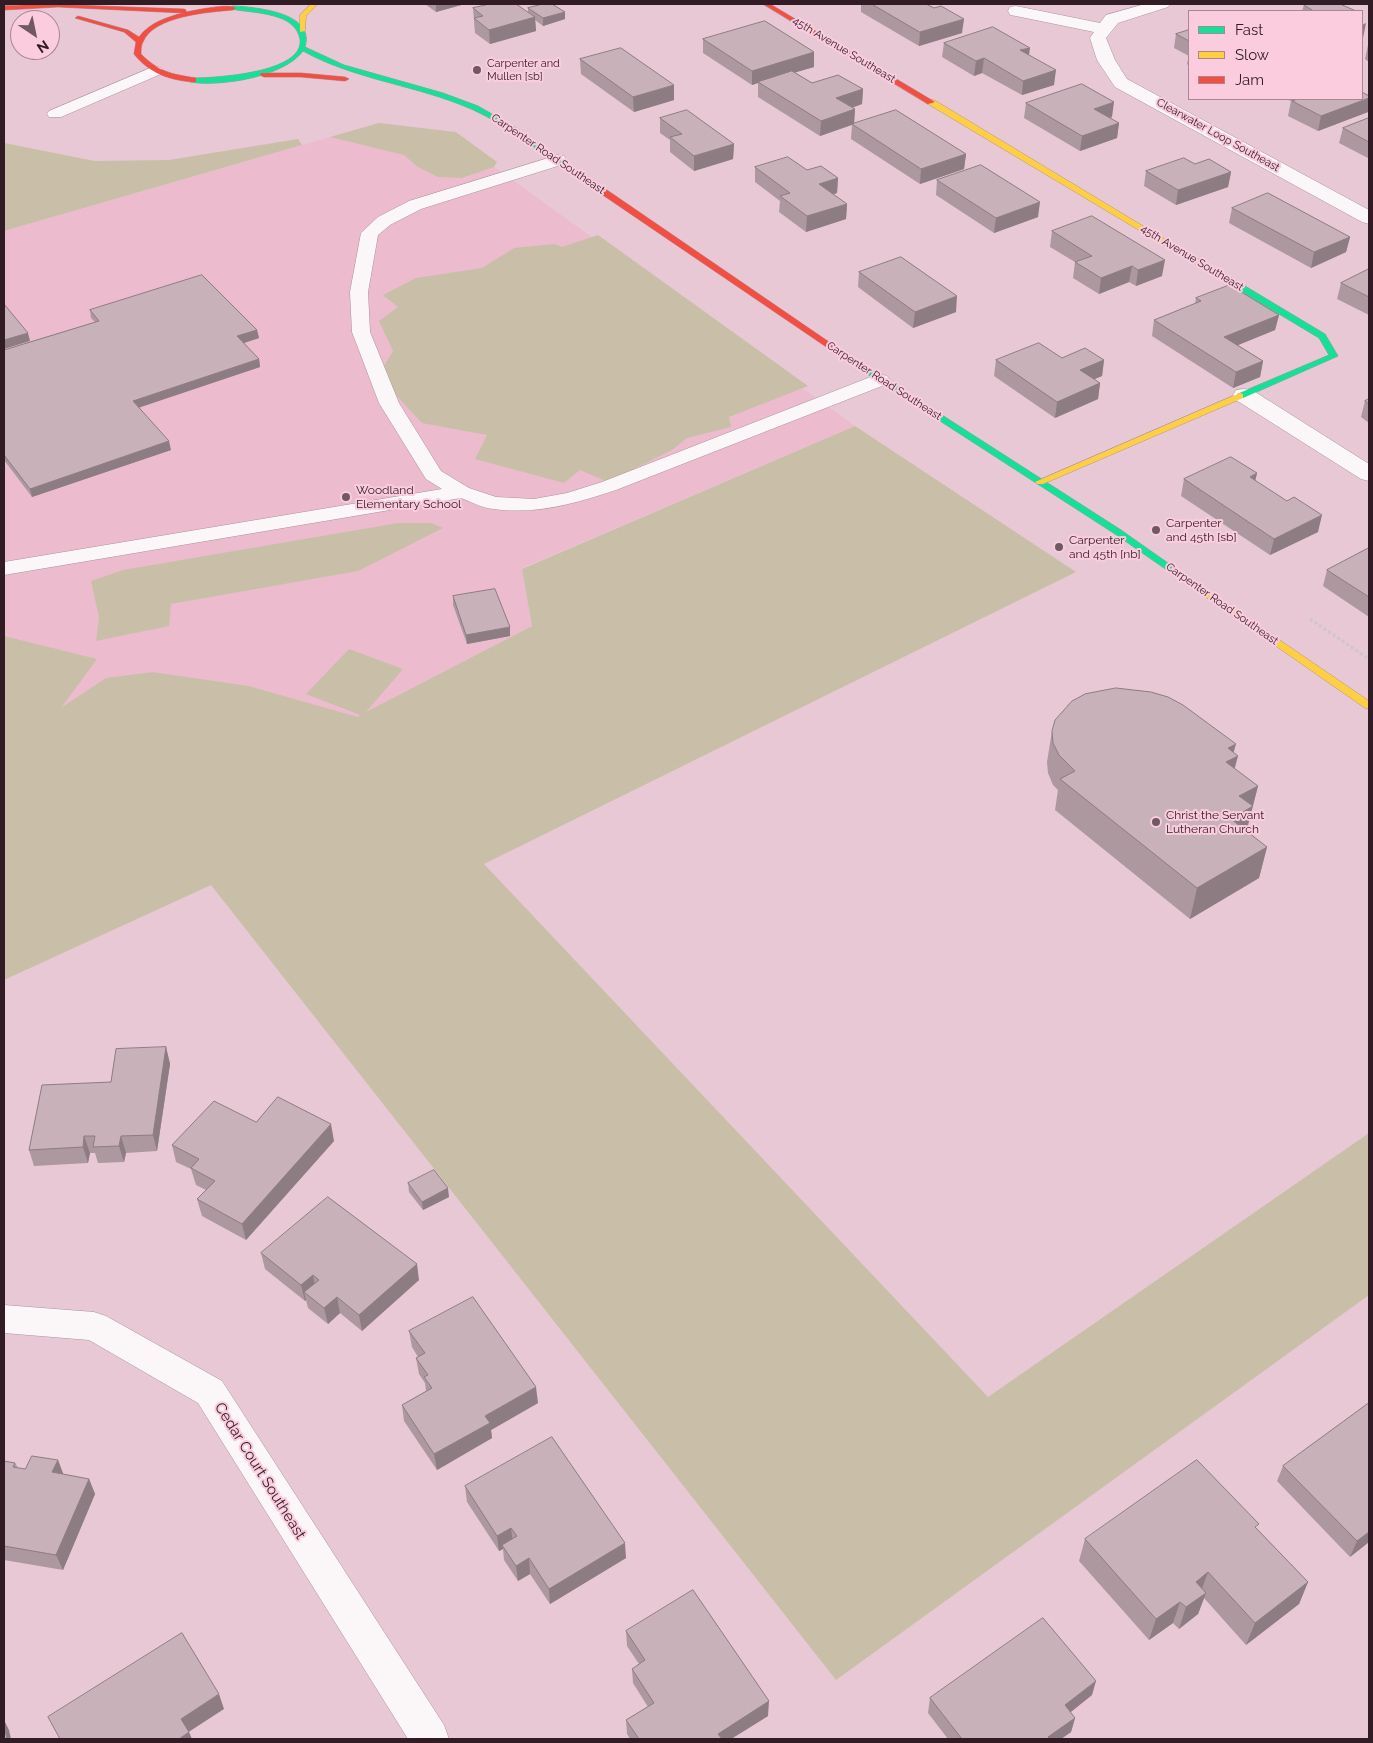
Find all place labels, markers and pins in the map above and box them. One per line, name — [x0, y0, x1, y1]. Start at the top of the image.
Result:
place label: Carpenter and Mullen [sb] — [487, 57, 560, 83]
marker: Carpenter and Mullen [sb] — [471, 64, 483, 76]
place label: Woodland Elementary School — [356, 483, 461, 511]
marker: Woodland Elementary School — [340, 491, 352, 503]
place label: Carpenter and 45th [sb] — [1166, 516, 1236, 544]
marker: Carpenter and 45th [sb] — [1150, 524, 1162, 536]
place label: Carpenter and 45th [nb] — [1069, 533, 1141, 561]
marker: Carpenter and 45th [nb] — [1053, 541, 1065, 553]
place label: Christ the Servant Lutheran Church — [1166, 808, 1264, 836]
marker: Christ the Servant Lutheran Church — [1150, 816, 1162, 828]

